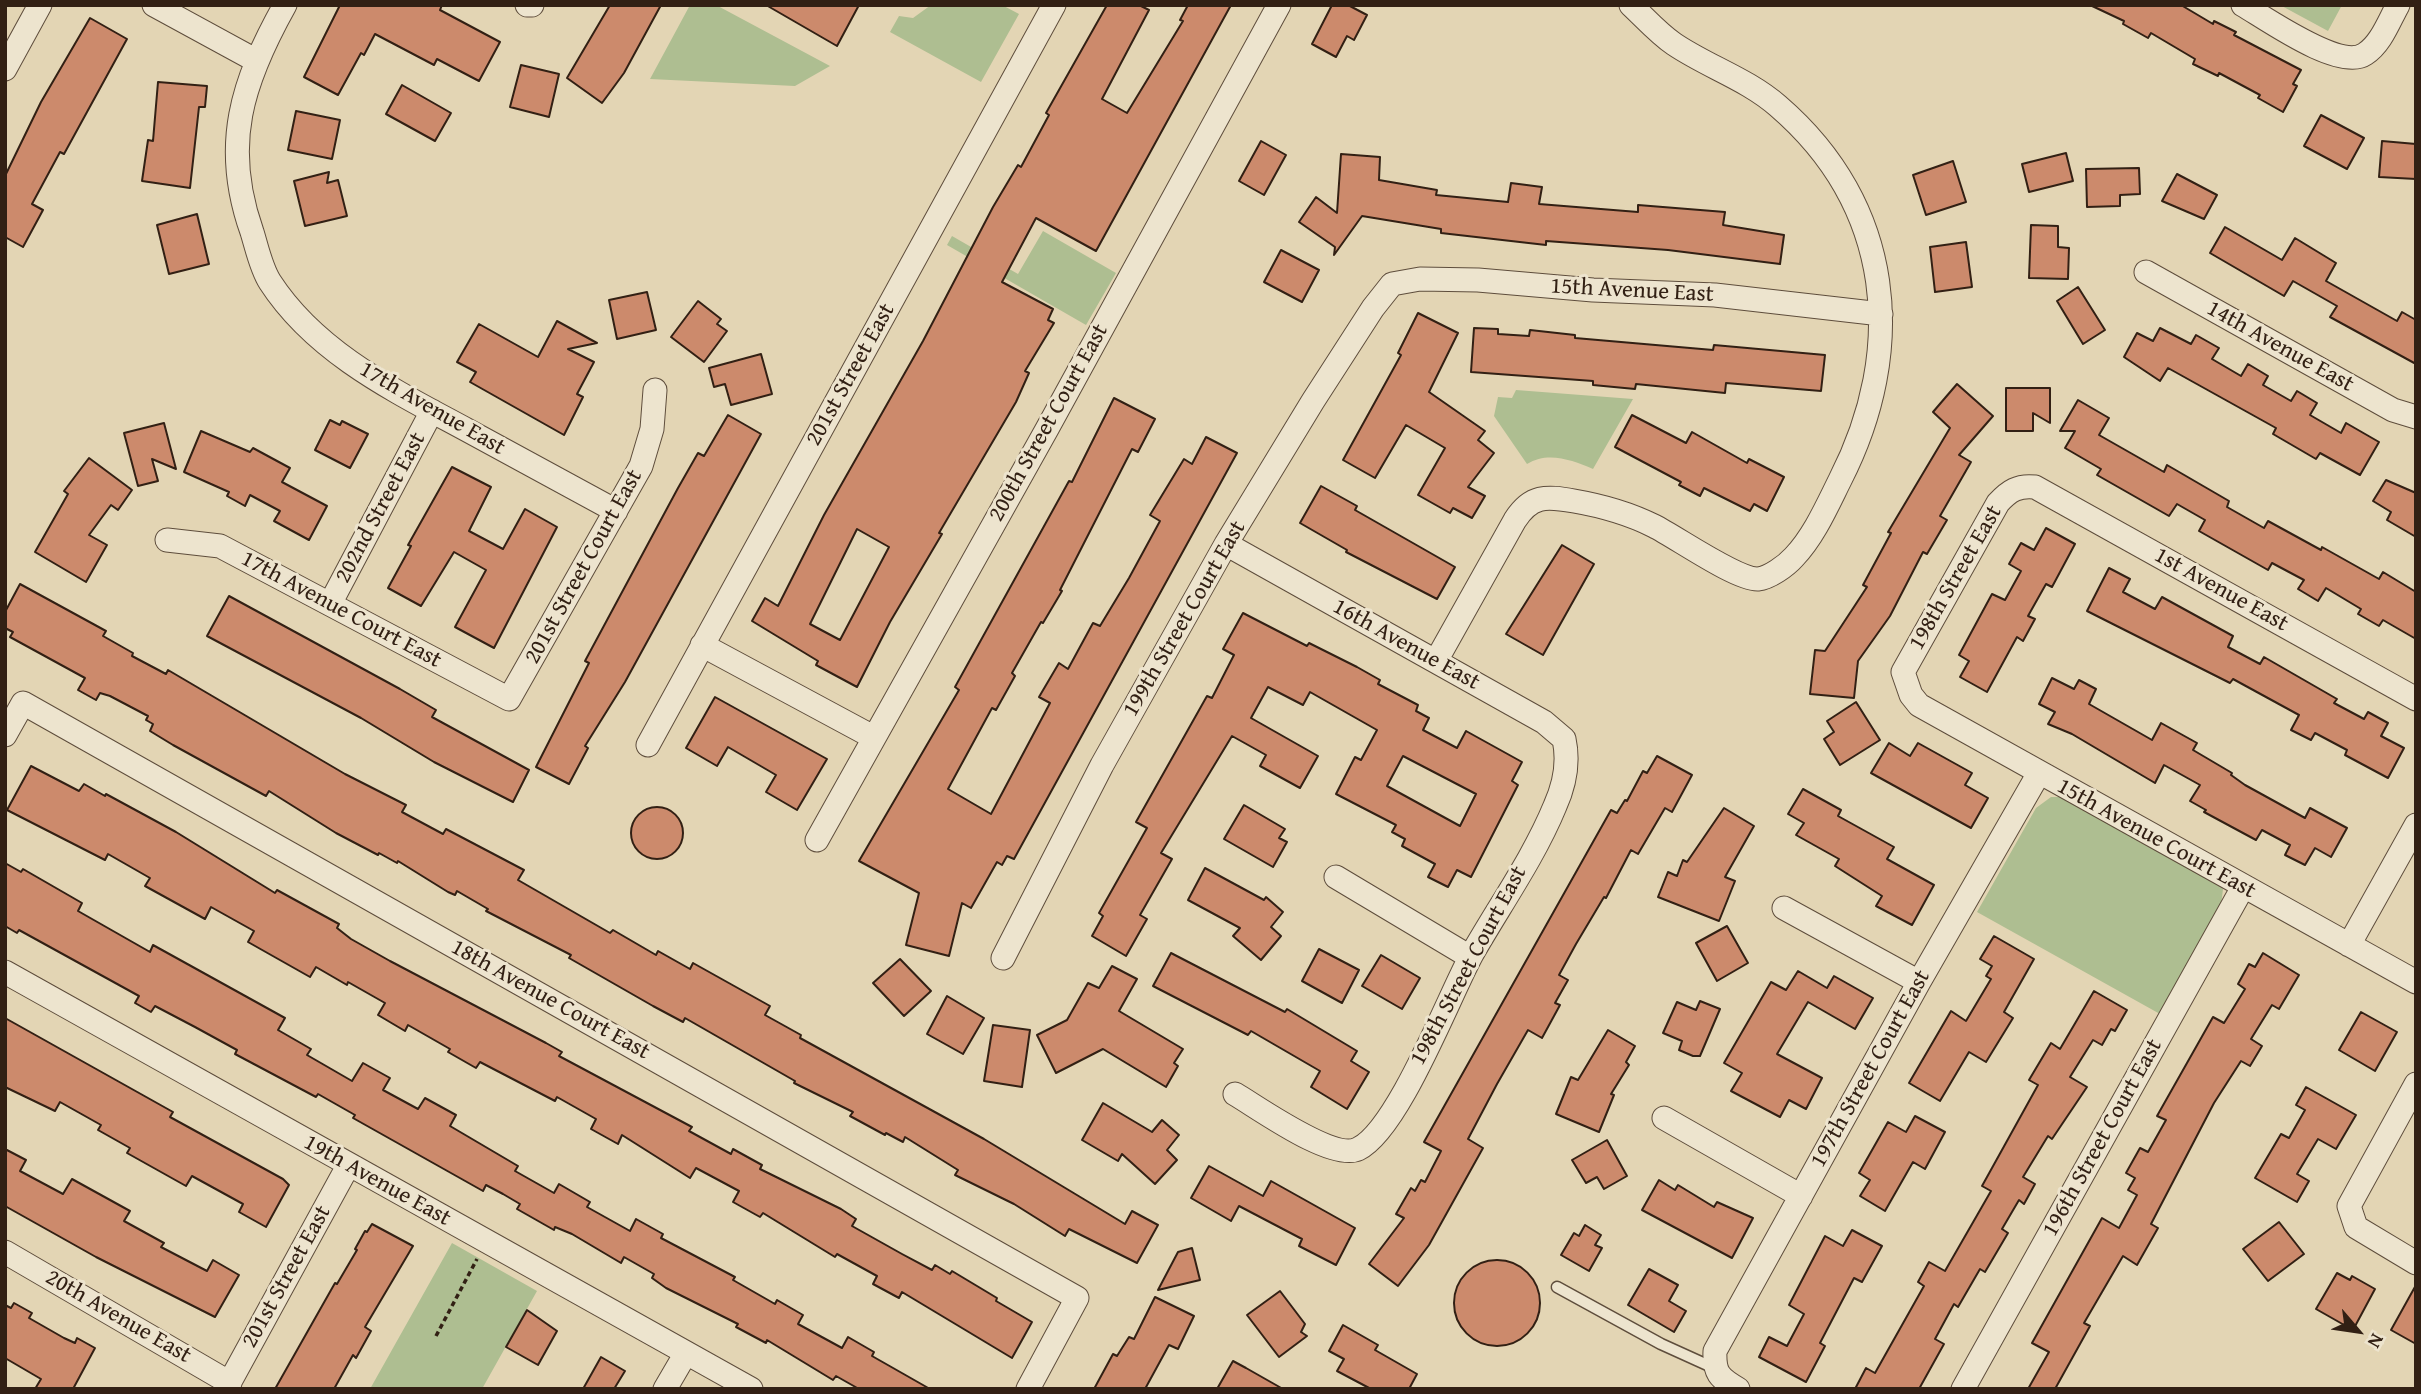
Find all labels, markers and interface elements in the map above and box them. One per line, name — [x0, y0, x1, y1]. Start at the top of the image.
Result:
street label: 15th Avenue East — [1550, 273, 1714, 309]
street label: 14th Avenue East — [2202, 295, 2358, 399]
street label: 201st Street East — [800, 299, 902, 451]
street label: 200th Street Court East — [983, 319, 1115, 527]
street label: 17th Avenue East — [354, 356, 510, 462]
street label: 202nd Street East — [330, 428, 432, 588]
street label: 201st Street Court East — [519, 465, 649, 669]
street label: 198th Street East — [1903, 501, 2009, 655]
street label: 199th Street Court East — [1118, 516, 1252, 722]
street label: 1st Avenue East — [2149, 542, 2293, 638]
street label: 17th Avenue Court East — [236, 545, 446, 675]
street label: 16th Avenue East — [1328, 593, 1484, 697]
street label: 15th Avenue Court East — [2052, 773, 2260, 905]
street label: 198th Street Court East — [1405, 862, 1533, 1070]
street label: 18th Avenue Court East — [446, 934, 654, 1066]
street label: 197th Street Court East — [1805, 965, 1937, 1173]
street label: 196th Street Court East — [2037, 1034, 2169, 1242]
street label: 19th Avenue East — [299, 1129, 455, 1233]
street label: 201st Street East — [236, 1201, 338, 1353]
street label: 20th Avenue East — [40, 1264, 196, 1370]
north arrow — [2323, 1296, 2393, 1366]
text: N — [2361, 1329, 2392, 1354]

